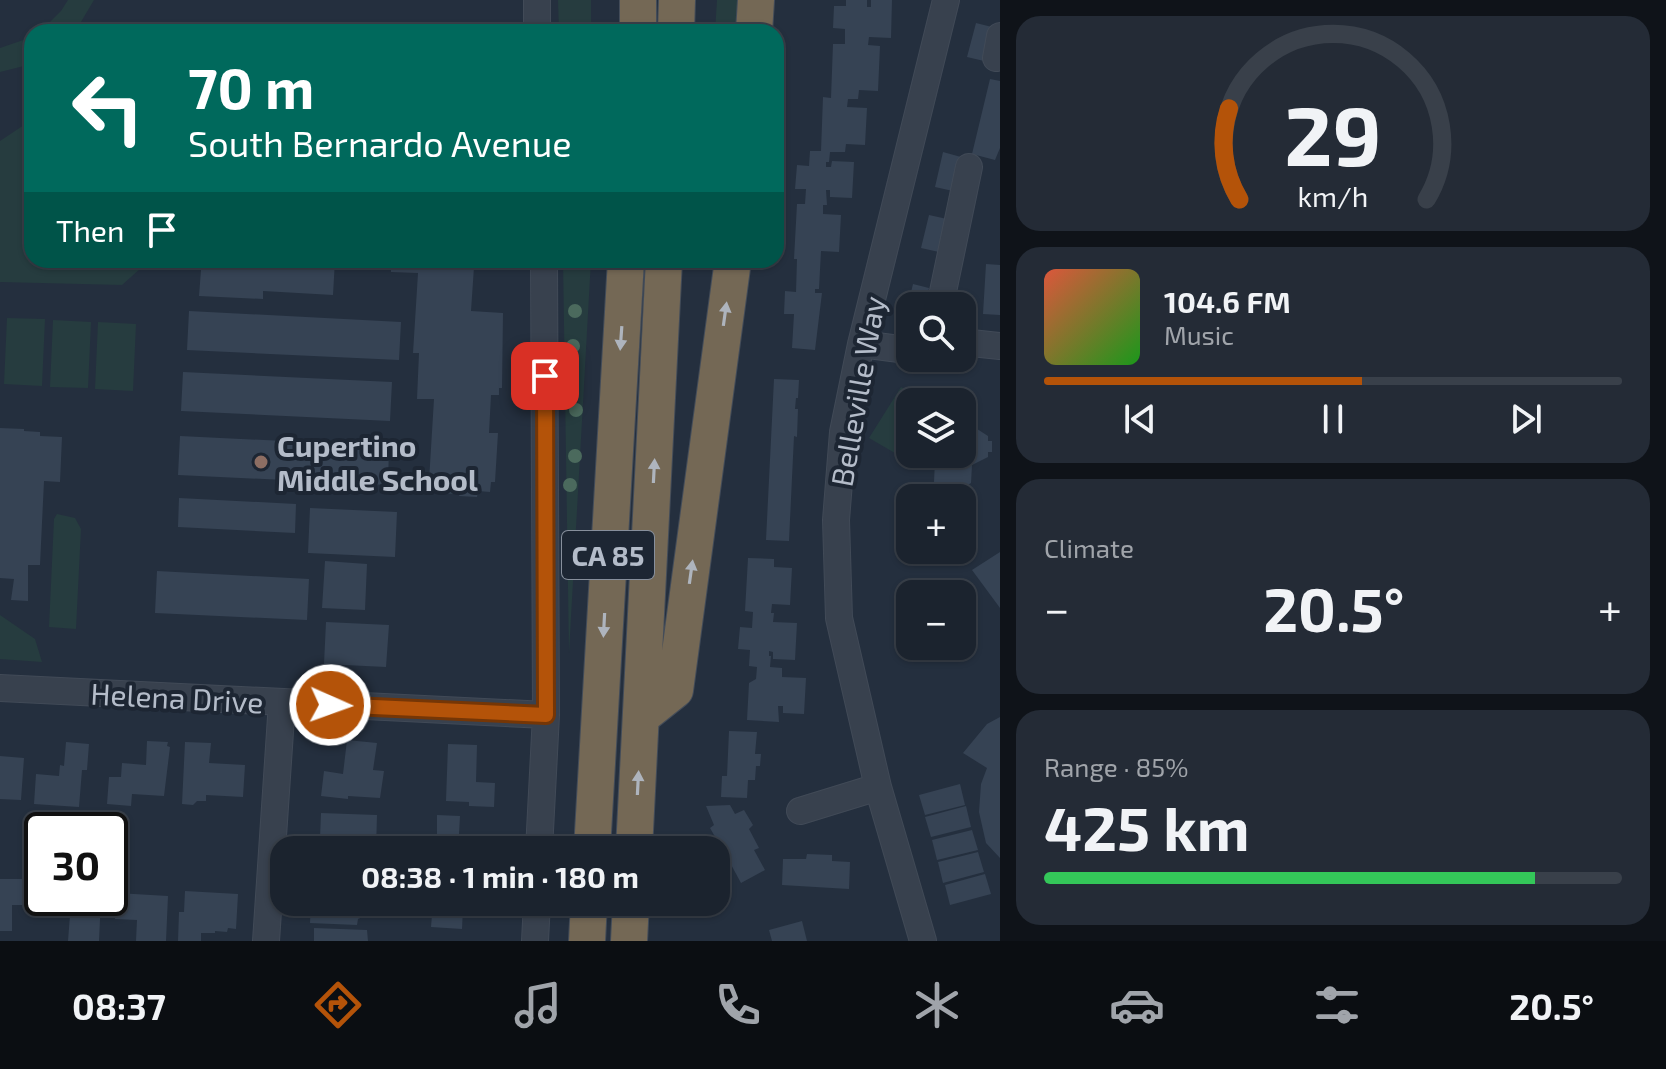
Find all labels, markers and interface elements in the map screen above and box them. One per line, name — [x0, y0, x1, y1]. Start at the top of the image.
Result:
text: 70 m — [188, 53, 314, 120]
icon: left — [56, 56, 160, 160]
text: 29 — [1284, 82, 1382, 182]
text: South Bernardo Avenue — [188, 121, 572, 164]
text: km/h — [1298, 178, 1368, 213]
icon: arrive — [140, 208, 184, 252]
text: Then — [56, 212, 124, 248]
text: 104.6 FM — [1164, 283, 1291, 319]
map controls — [896, 292, 976, 660]
button: search — [896, 292, 976, 372]
street label: Belleville Way — [823, 293, 891, 489]
one-way arrow — [719, 301, 732, 326]
text: Music — [1164, 319, 1234, 350]
one-way arrow — [614, 326, 627, 351]
pin — [511, 342, 579, 410]
icon: arrive — [523, 354, 567, 398]
button: layers — [896, 388, 976, 468]
icon: previous — [1118, 397, 1162, 441]
icon: pause — [1311, 397, 1355, 441]
icon: next — [1504, 397, 1548, 441]
place label: Cupertino Middle School — [277, 427, 478, 497]
marker: Cupertino Middle School — [252, 453, 270, 471]
one-way arrow — [647, 458, 660, 483]
button: + — [896, 484, 976, 564]
road number: CA 85 — [562, 531, 654, 579]
text: Climate — [1044, 532, 1134, 563]
one-way arrow — [685, 559, 698, 584]
text: 20.5° — [1263, 572, 1404, 644]
button: − — [896, 580, 976, 660]
text: − — [1044, 581, 1070, 634]
text: + — [1598, 581, 1622, 634]
one-way arrow — [597, 613, 610, 638]
position arrow — [288, 663, 372, 747]
street label: Helena Drive — [90, 674, 264, 720]
text: Range · 85% — [1044, 751, 1189, 782]
one-way arrow — [631, 770, 644, 795]
text: 425 km — [1044, 791, 1250, 863]
speed limit sign: 30 — [24, 812, 128, 916]
text: 08:38 · 1 min · 180 m — [361, 858, 639, 894]
icon: directions — [310, 977, 366, 1033]
icon: music — [510, 977, 566, 1033]
icon: phone — [710, 977, 766, 1033]
icon: climate — [909, 977, 965, 1033]
icon: car — [1109, 977, 1165, 1033]
icon: filters — [1309, 977, 1365, 1033]
text: 08:37 — [72, 984, 166, 1027]
text: 20.5° — [1509, 984, 1594, 1027]

